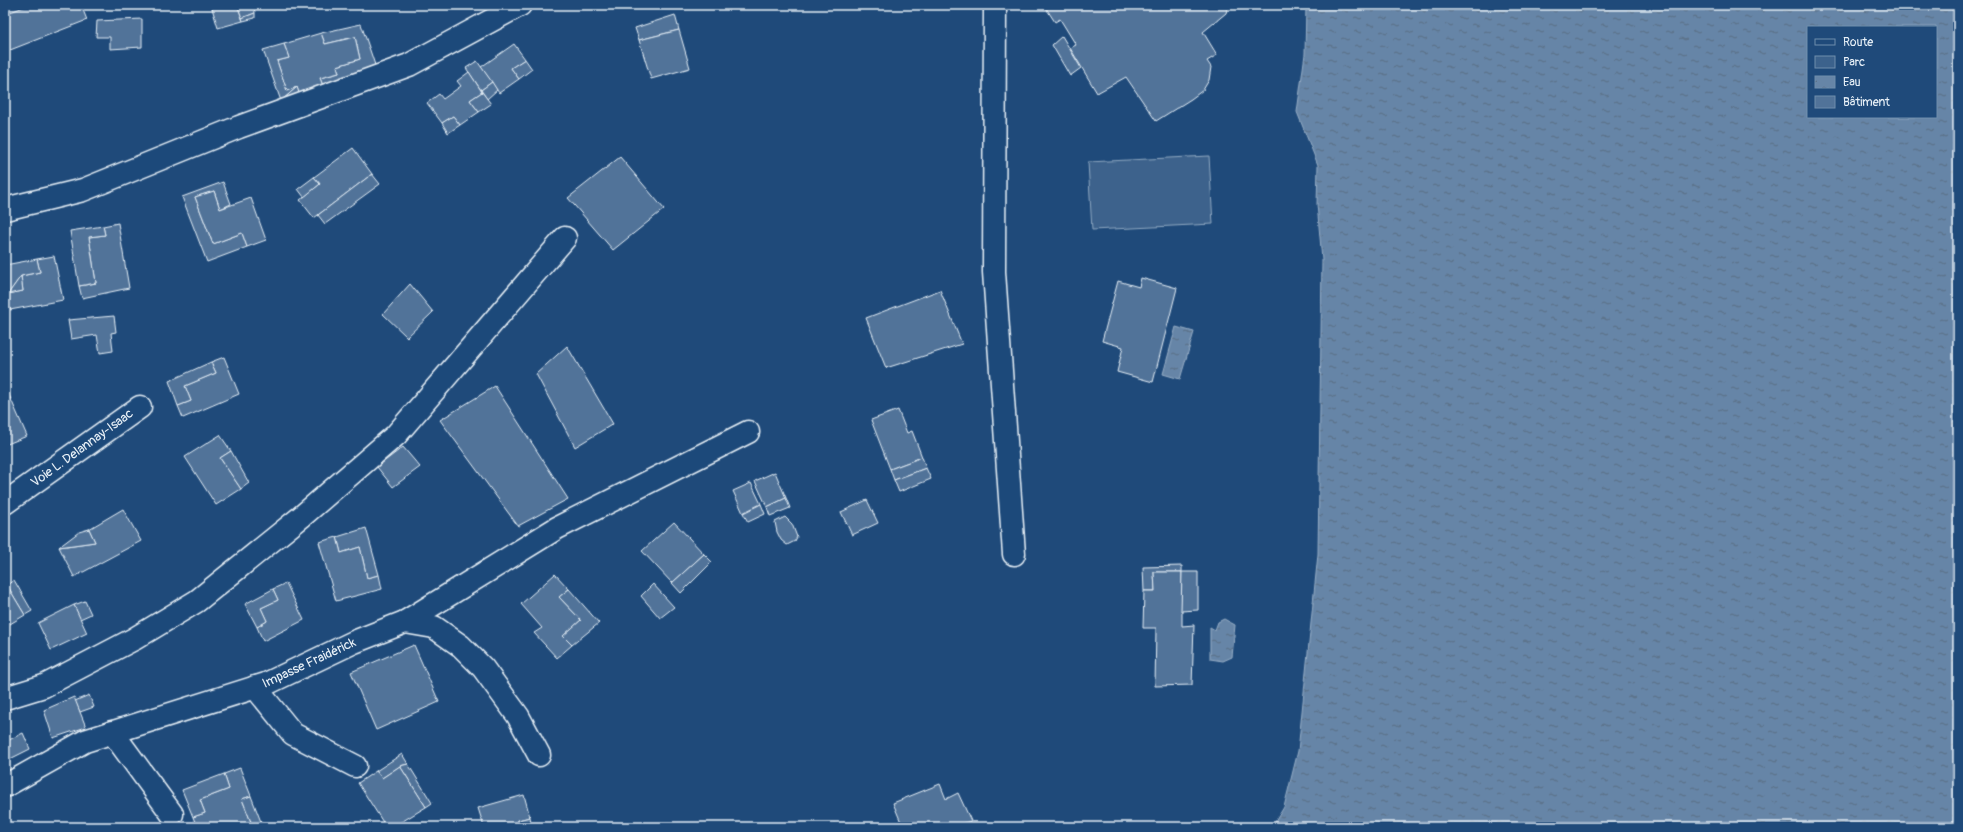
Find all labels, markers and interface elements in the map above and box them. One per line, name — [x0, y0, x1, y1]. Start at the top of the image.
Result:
legend — [1807, 26, 1937, 118]
text: Route — [1843, 35, 1873, 50]
text: Parc — [1843, 55, 1865, 70]
text: Eau — [1843, 75, 1861, 90]
text: Bâtiment — [1843, 95, 1890, 110]
street label: Voie L. Delannay-Isaac — [28, 405, 137, 491]
street label: Impasse Fraidérick — [260, 634, 359, 692]

